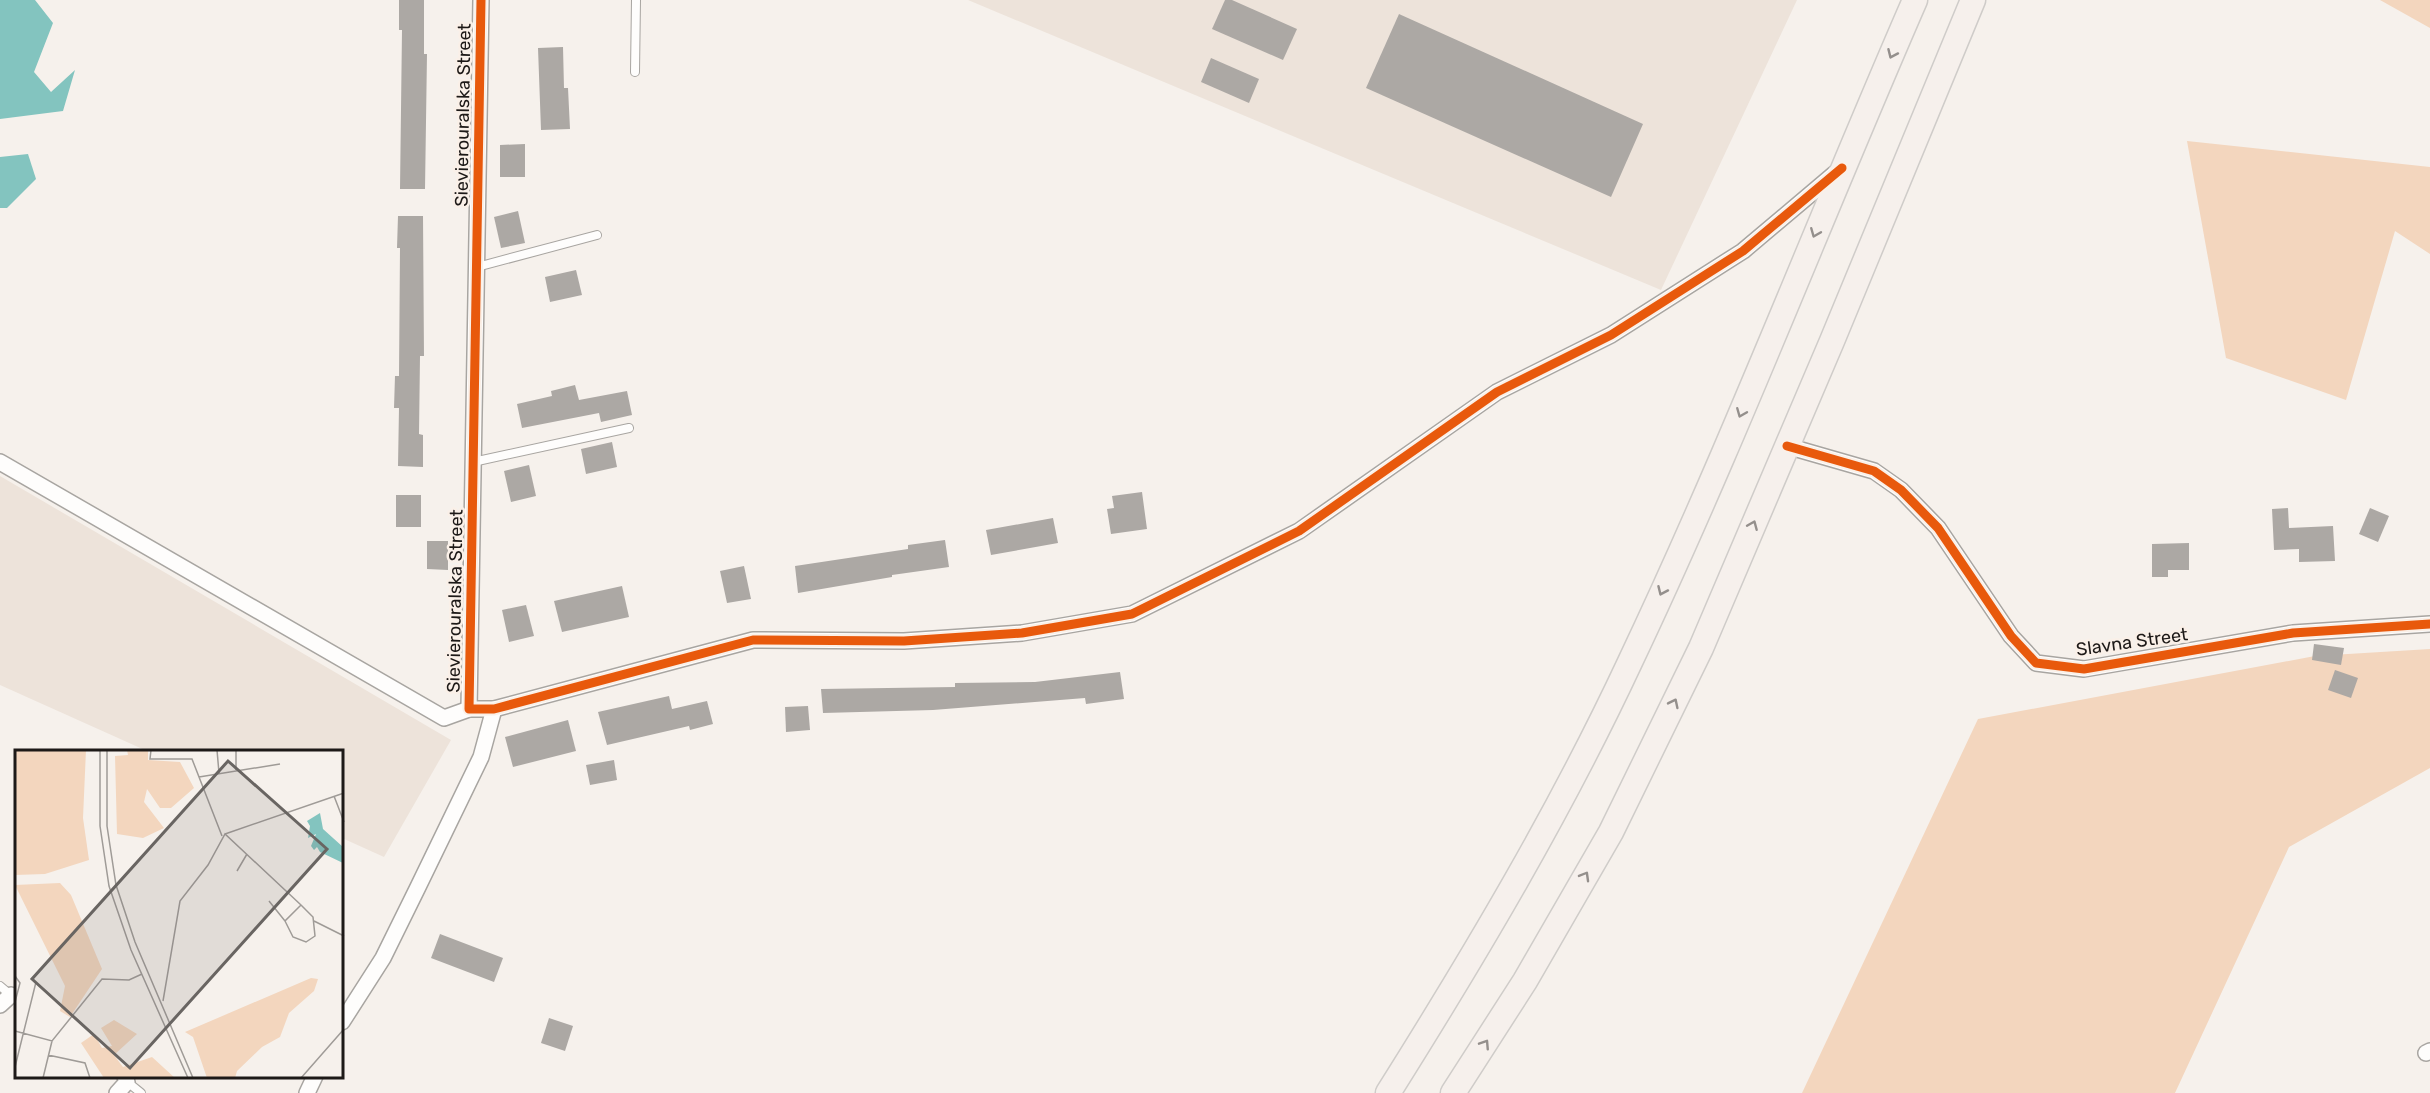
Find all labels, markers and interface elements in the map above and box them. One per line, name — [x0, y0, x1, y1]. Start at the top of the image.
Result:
street label: Sievierouralska Street — [450, 23, 476, 207]
one-way arrow — [1887, 47, 1899, 58]
one-way arrow — [1810, 227, 1822, 238]
one-way arrow — [1736, 407, 1748, 418]
street label: Sievierouralska Street — [442, 509, 468, 693]
one-way arrow — [1746, 520, 1758, 531]
one-way arrow — [1657, 585, 1669, 596]
street label: Slavna Street — [2075, 623, 2189, 661]
one-way arrow — [1666, 698, 1678, 709]
inset map — [15, 750, 344, 1078]
one-way arrow — [1578, 872, 1589, 883]
one-way arrow — [1478, 1040, 1489, 1051]

